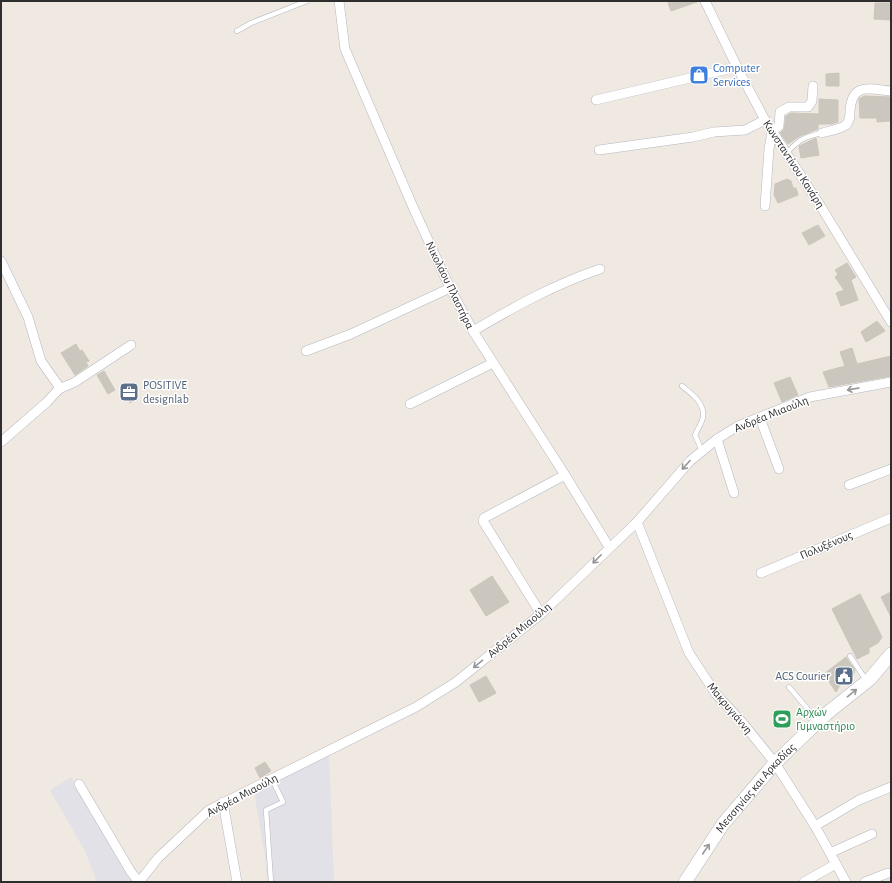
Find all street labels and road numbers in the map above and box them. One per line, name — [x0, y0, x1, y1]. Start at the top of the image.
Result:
street label: Κωνσταντίνου Κανάρη — [761, 118, 827, 210]
street label: Νικολάου Πλαστήρα — [424, 239, 476, 331]
street label: Ανδρέα Μιαούλη — [732, 394, 810, 434]
street label: Πολυξένους — [798, 528, 855, 562]
street label: Ανδρέα Μιαούλη — [485, 600, 553, 660]
street label: Μακρυγιάννη — [705, 680, 755, 736]
street label: Μεσσηνίας και Αρκαδίας — [713, 741, 799, 834]
street label: Ανδρέα Μιαούλη — [204, 771, 280, 819]

